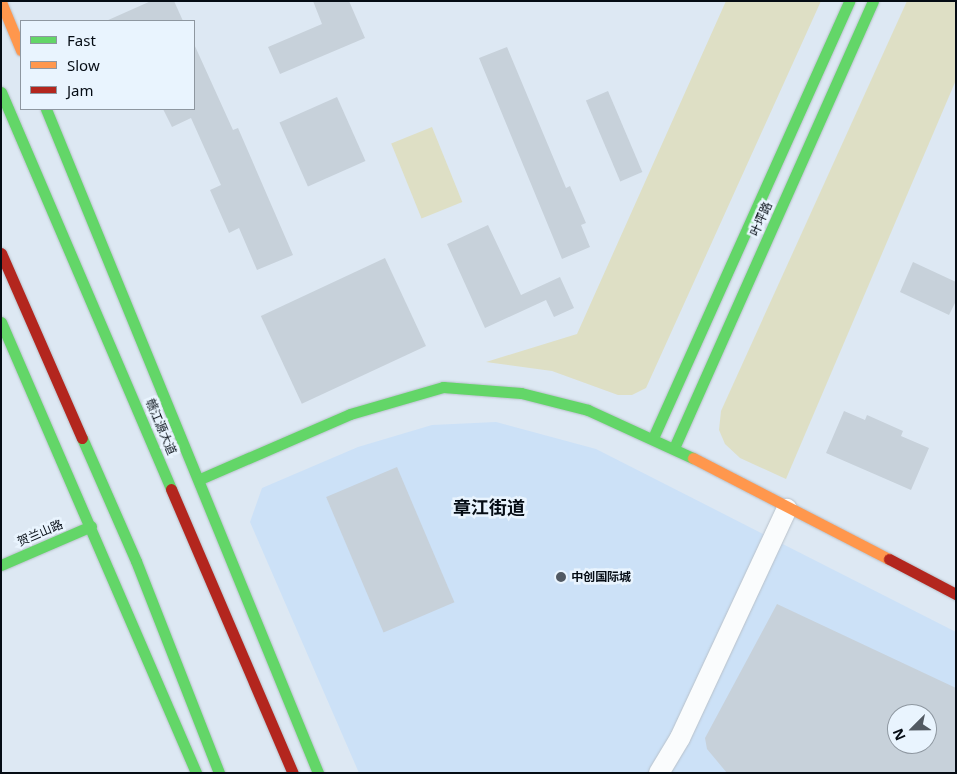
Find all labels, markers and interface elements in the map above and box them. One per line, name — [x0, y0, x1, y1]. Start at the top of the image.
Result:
legend — [20, 20, 195, 110]
text: Fast — [67, 30, 96, 50]
text: Slow — [67, 55, 100, 75]
text: Jam — [67, 80, 94, 100]
street label: 叶坪路 — [747, 200, 775, 238]
street label: 赣江源大道 — [143, 397, 179, 457]
district label: 章江街道 — [453, 496, 525, 518]
street label: 贺兰山路 — [15, 517, 65, 549]
place label: 中创国际城 — [571, 570, 631, 584]
marker: 中创国际城 — [555, 571, 567, 583]
north arrow — [887, 704, 937, 754]
text: N — [888, 726, 910, 744]

